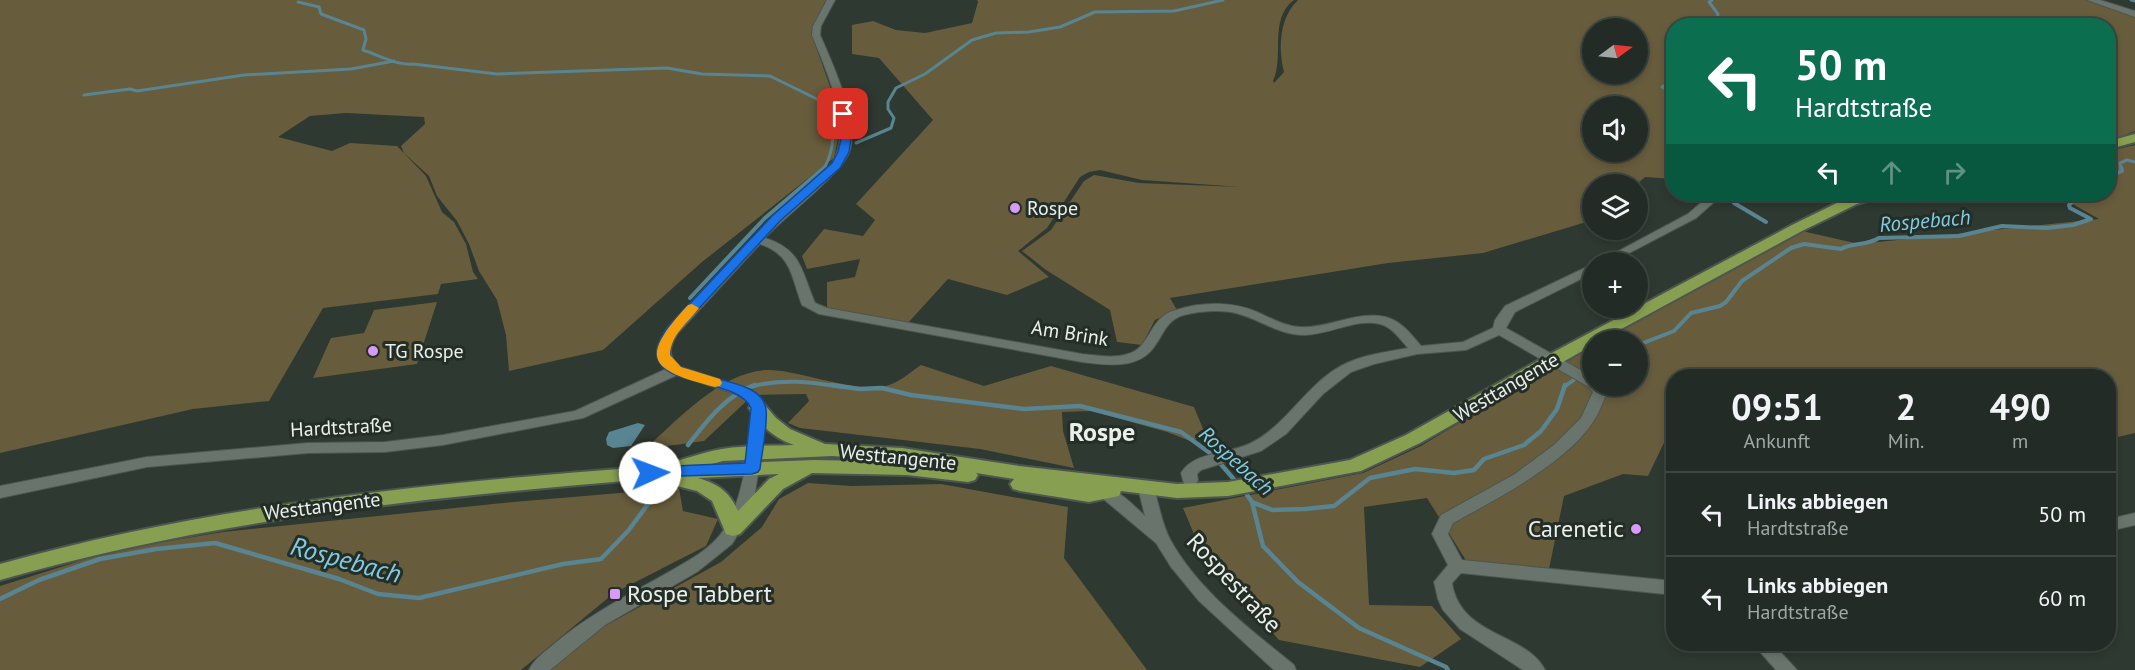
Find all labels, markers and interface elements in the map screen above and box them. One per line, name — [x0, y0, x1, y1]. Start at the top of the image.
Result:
north arrow — [1582, 18, 1648, 84]
map controls — [1582, 18, 1648, 396]
text: 50 m — [1795, 37, 1887, 92]
icon: left — [1696, 42, 1774, 120]
pin — [817, 88, 868, 139]
text: Hardtstraße — [1795, 90, 1932, 124]
button: sound — [1582, 96, 1648, 162]
icon: arrive — [826, 97, 859, 130]
icon: left — [1812, 156, 1845, 189]
icon: ahead — [1875, 156, 1908, 189]
icon: right — [1938, 156, 1971, 189]
button: layers — [1582, 174, 1648, 240]
place label: Rospe — [1027, 195, 1078, 221]
marker: Rospe — [1008, 201, 1022, 215]
water label: Rospebach — [1878, 203, 1972, 238]
button: + — [1582, 252, 1648, 318]
street label: Am Brink — [1030, 314, 1111, 352]
button: − — [1582, 330, 1648, 396]
place label: TG Rospe — [385, 338, 464, 364]
marker: TG Rospe — [366, 344, 380, 358]
street label: Westtangente — [1449, 346, 1563, 428]
text: 09:51 — [1731, 383, 1823, 430]
text: 2 — [1896, 383, 1916, 430]
text: 490 — [1990, 383, 2051, 430]
street label: Hardtstraße — [290, 411, 392, 443]
district label: Rospe — [1069, 415, 1135, 448]
water label: Rospebach — [1193, 420, 1279, 501]
text: Ankunft — [1744, 428, 1810, 454]
text: Min. — [1888, 428, 1924, 454]
text: m — [2012, 428, 2028, 454]
street label: Westtangente — [838, 438, 958, 476]
position arrow — [618, 441, 682, 505]
street label: Westtangente — [262, 486, 382, 526]
text: Links abbiegen — [1747, 487, 1888, 515]
icon: left — [1696, 498, 1729, 531]
text: 50 m — [2038, 500, 2086, 528]
place label: Carenetic — [1528, 513, 1624, 544]
text: Hardtstraße — [1747, 515, 1849, 541]
marker: Carenetic — [1629, 522, 1643, 536]
street label: Rospestraße — [1180, 526, 1289, 639]
water label: Rospebach — [287, 529, 405, 590]
text: Links abbiegen — [1747, 571, 1888, 599]
place label: Rospe Tabbert — [627, 578, 772, 609]
icon: left — [1696, 582, 1729, 615]
text: 60 m — [2038, 584, 2086, 612]
marker: Rospe Tabbert — [608, 587, 622, 601]
text: Hardtstraße — [1747, 599, 1849, 625]

